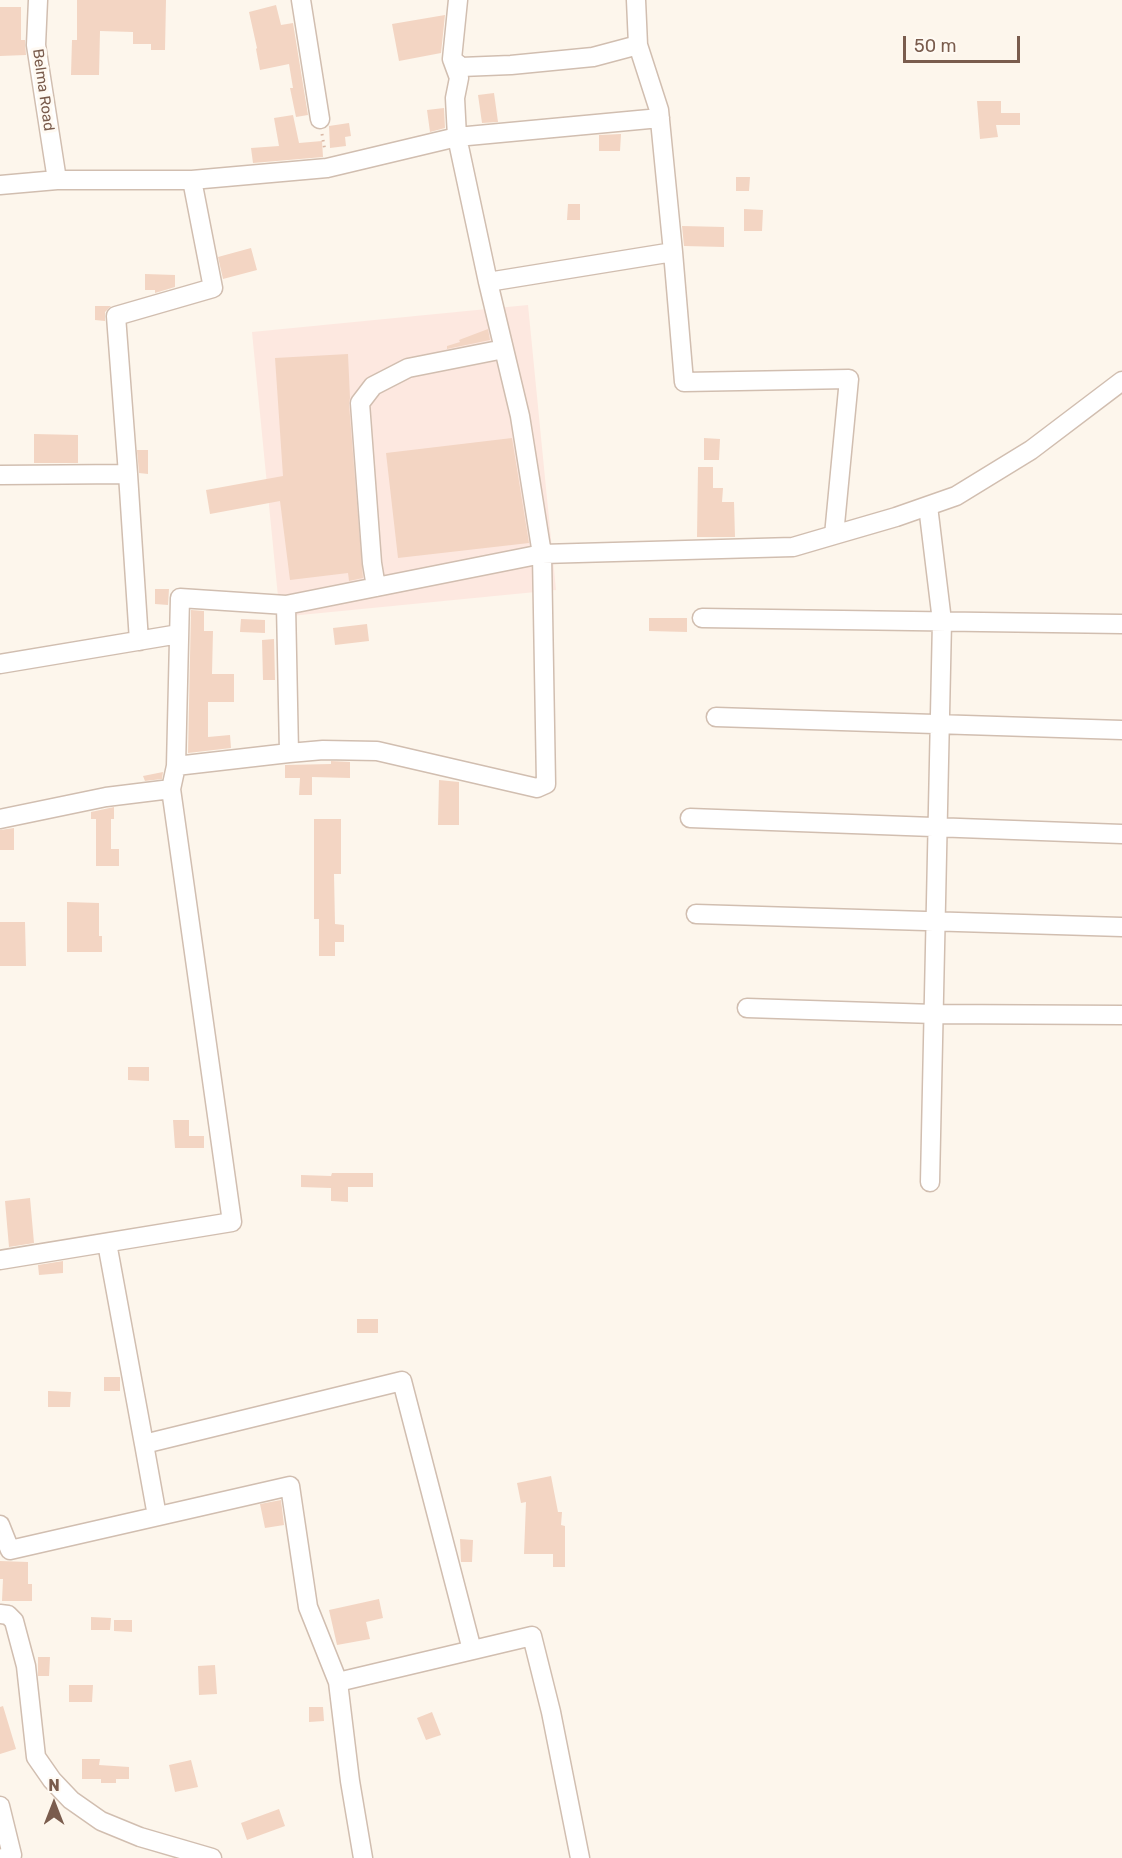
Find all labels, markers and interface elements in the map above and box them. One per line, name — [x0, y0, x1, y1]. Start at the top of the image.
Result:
scale bar — [906, 24, 1023, 62]
text: 50 m — [914, 35, 957, 57]
street label: Belma Road — [28, 48, 58, 132]
north arrow — [24, 1774, 84, 1834]
text: N — [48, 1776, 60, 1795]

